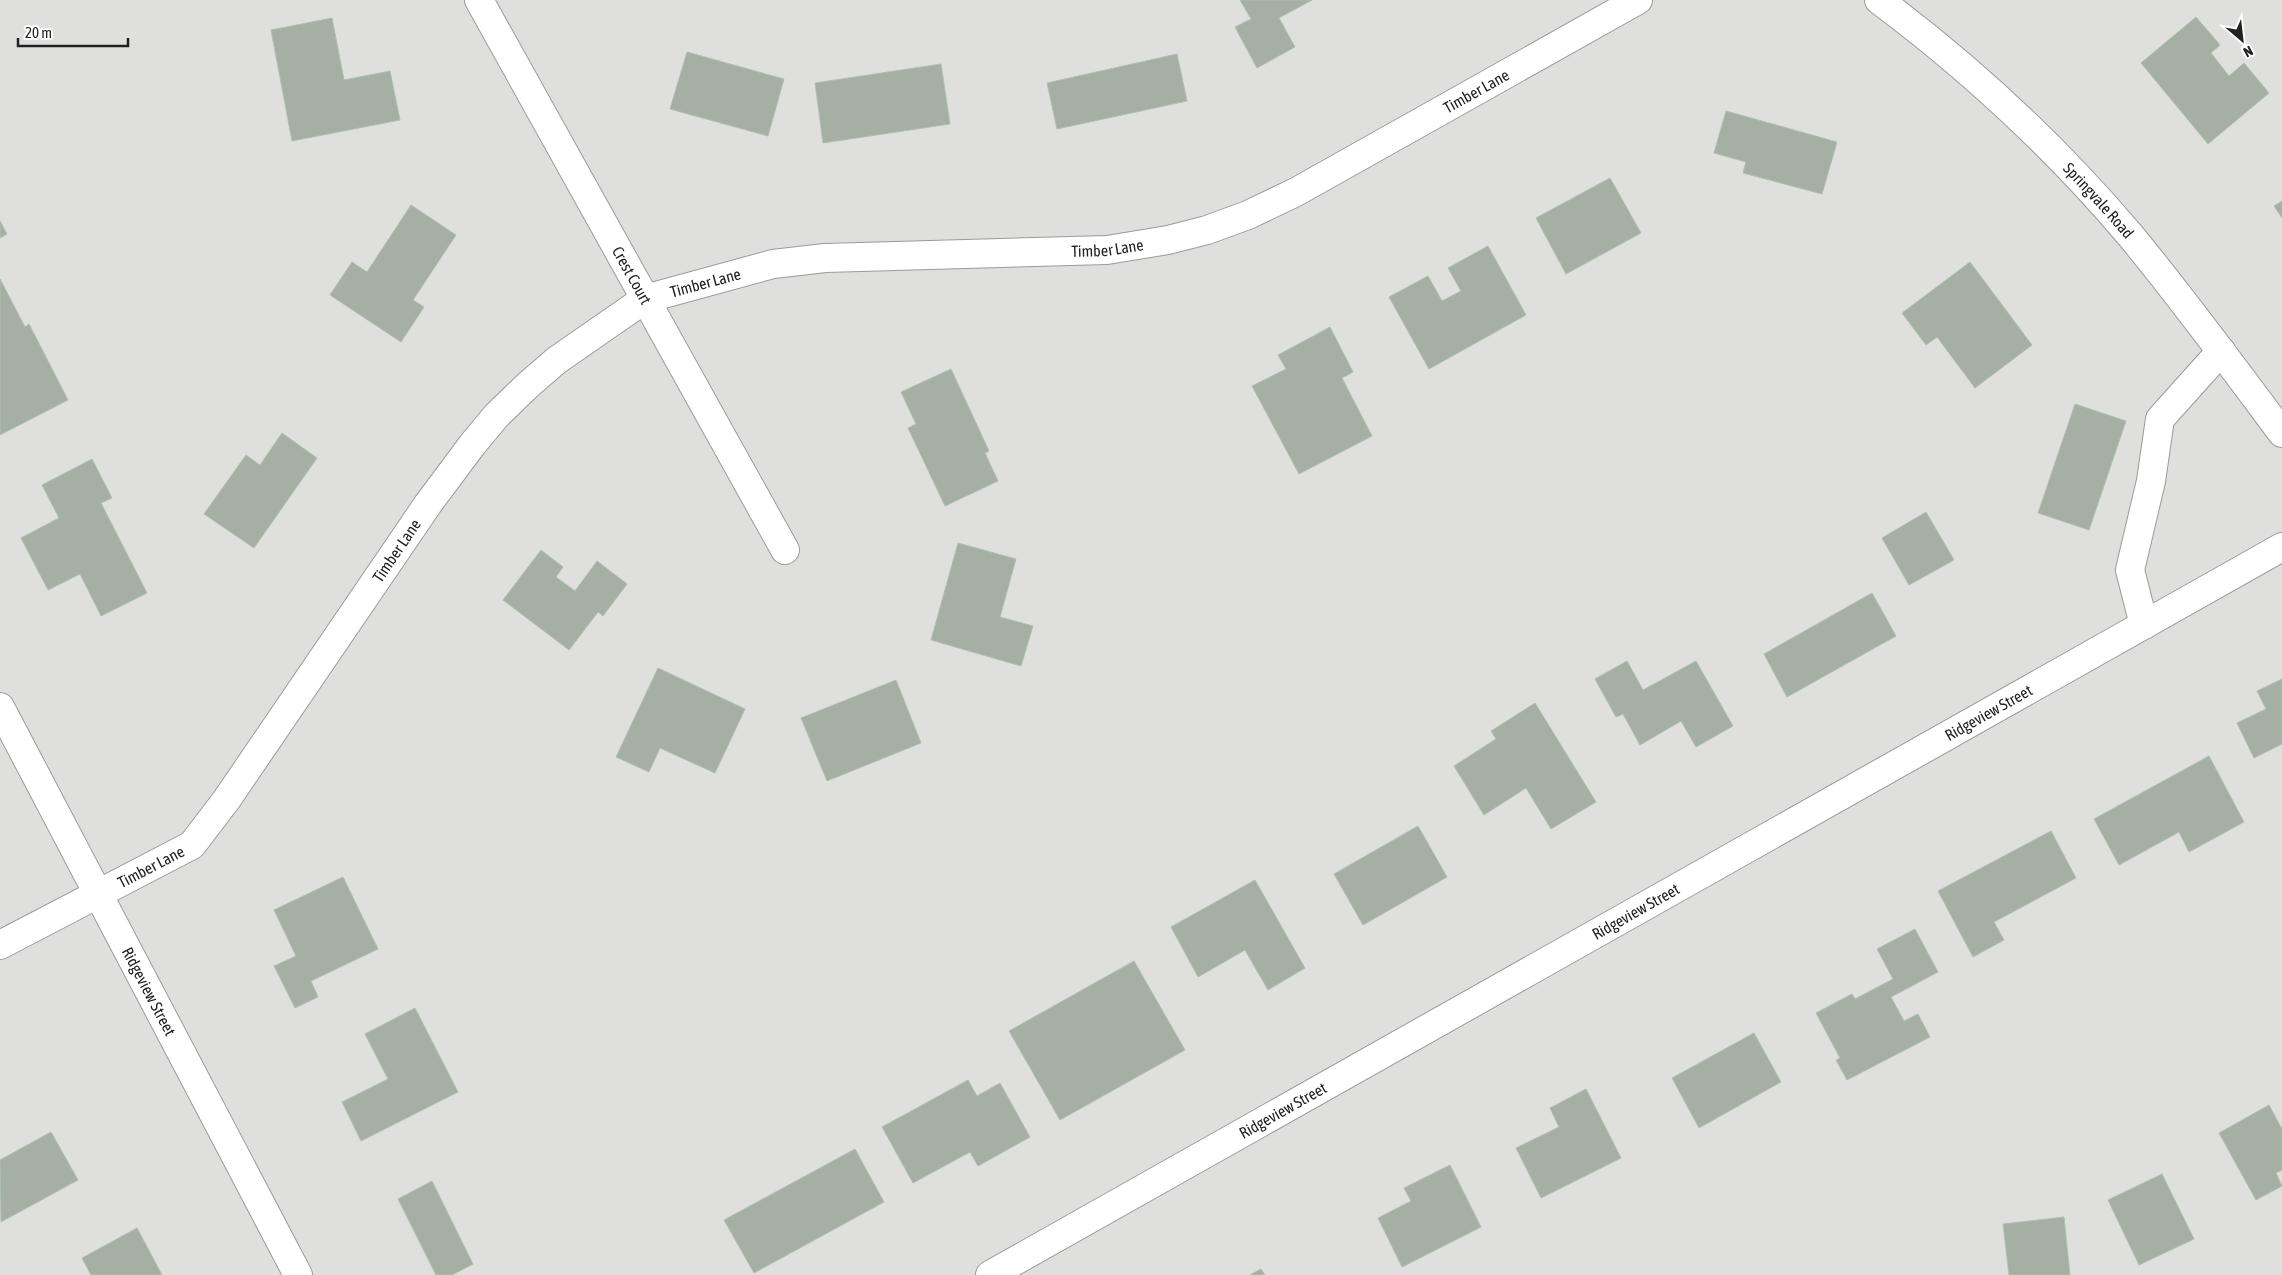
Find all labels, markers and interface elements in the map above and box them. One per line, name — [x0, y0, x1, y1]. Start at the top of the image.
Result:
scale bar — [18, 15, 128, 47]
north arrow — [2217, 15, 2267, 65]
text: 20 m — [25, 24, 52, 41]
text: N — [2241, 42, 2256, 60]
street label: Timber Lane — [1440, 65, 1512, 116]
street label: Springvale Road — [2060, 159, 2138, 242]
street label: Timber Lane — [1071, 235, 1145, 260]
street label: Crest Court — [609, 243, 656, 308]
street label: Timber Lane — [668, 264, 743, 301]
street label: Timber Lane — [368, 515, 424, 585]
street label: Ridgeview Street — [1942, 681, 2036, 744]
street label: Timber Lane — [115, 842, 187, 891]
street label: Ridgeview Street — [1589, 879, 1683, 943]
street label: Ridgeview Street — [119, 944, 180, 1039]
street label: Ridgeview Street — [1236, 1078, 1330, 1142]

